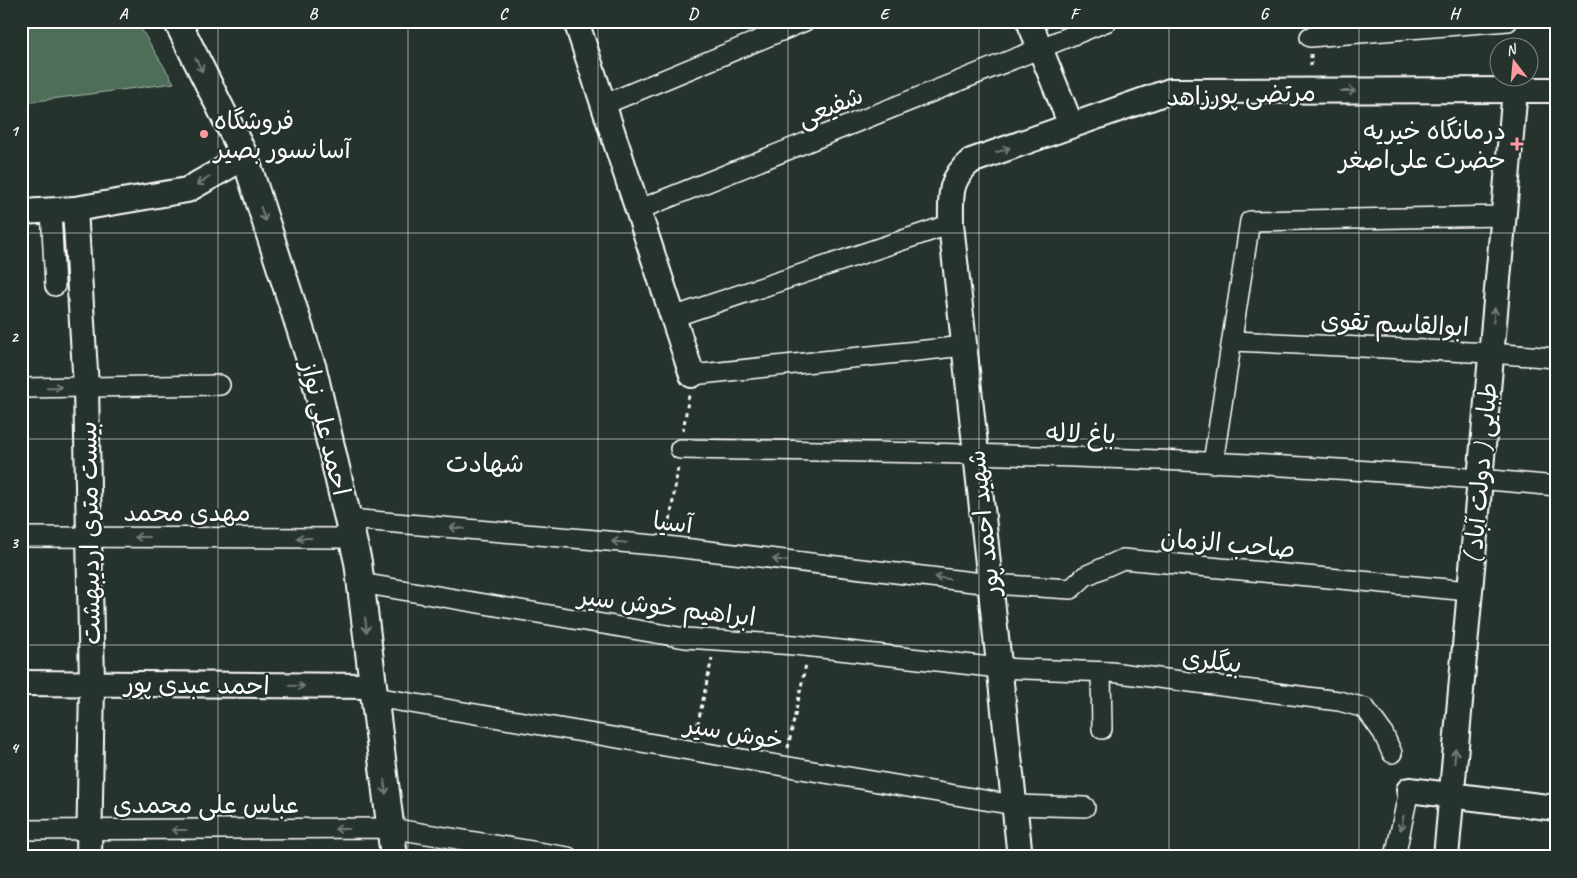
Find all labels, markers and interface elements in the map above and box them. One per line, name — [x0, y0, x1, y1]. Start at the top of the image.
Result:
text: A — [119, 4, 129, 24]
text: B — [309, 4, 319, 24]
text: C — [499, 4, 509, 24]
text: D — [688, 4, 699, 24]
text: E — [880, 4, 891, 24]
text: F — [1070, 4, 1081, 24]
text: G — [1260, 4, 1270, 24]
text: H — [1449, 4, 1461, 24]
north arrow — [1490, 38, 1540, 88]
text: N — [1504, 40, 1519, 59]
one-way arrow — [195, 57, 204, 72]
street label: مرتضی پورزاهد — [1166, 76, 1316, 114]
street label: شفیعی — [793, 79, 868, 135]
one-way arrow — [1340, 86, 1356, 96]
place label: فروشگاه آسانسور بصیر — [212, 105, 352, 166]
place label: درمانگاه خیریه حضرت علی‌اصغر — [1337, 115, 1506, 176]
text: 1 — [10, 121, 19, 141]
marker: فروشگاه آسانسور بصیر — [198, 128, 210, 140]
marker: درمانگاه خیریه حضرت علی‌اصغر — [1510, 137, 1524, 151]
one-way arrow — [995, 145, 1010, 154]
one-way arrow — [196, 177, 210, 187]
one-way arrow — [259, 205, 269, 221]
street label: ابوالقاسم تقوی — [1320, 304, 1470, 346]
one-way arrow — [1490, 307, 1499, 323]
text: 2 — [10, 327, 19, 347]
street label: احمد علی نواز — [292, 356, 357, 499]
street label: طبایی ( دولت آباد ) — [1457, 381, 1505, 565]
one-way arrow — [45, 382, 61, 392]
street label: باغ لاله — [1045, 417, 1117, 452]
street label: بیست متری اردیبهشت — [72, 421, 108, 645]
district label: شهادت — [446, 447, 524, 480]
street label: شهید احمد پور — [960, 448, 1008, 599]
street label: مهدی محمد — [124, 497, 250, 529]
street label: آسیا — [651, 505, 695, 541]
street label: صاحب الزمان — [1159, 522, 1297, 566]
one-way arrow — [449, 524, 465, 533]
one-way arrow — [134, 532, 150, 542]
text: 3 — [10, 533, 19, 553]
one-way arrow — [297, 533, 313, 543]
one-way arrow — [611, 538, 627, 547]
one-way arrow — [773, 555, 789, 565]
one-way arrow — [934, 573, 950, 583]
street label: ابراهیم خوش سیر — [574, 580, 757, 636]
one-way arrow — [361, 617, 371, 633]
street label: بیگلری — [1180, 641, 1244, 681]
street label: احمد عبدی پور — [122, 668, 270, 702]
one-way arrow — [289, 681, 305, 690]
street label: خوش سیر — [680, 708, 786, 757]
text: 4 — [10, 738, 19, 758]
one-way arrow — [1451, 748, 1460, 764]
one-way arrow — [380, 778, 390, 794]
street label: عباس علی محمدی — [113, 789, 299, 821]
one-way arrow — [1397, 815, 1406, 831]
one-way arrow — [334, 824, 350, 833]
one-way arrow — [171, 825, 187, 834]

